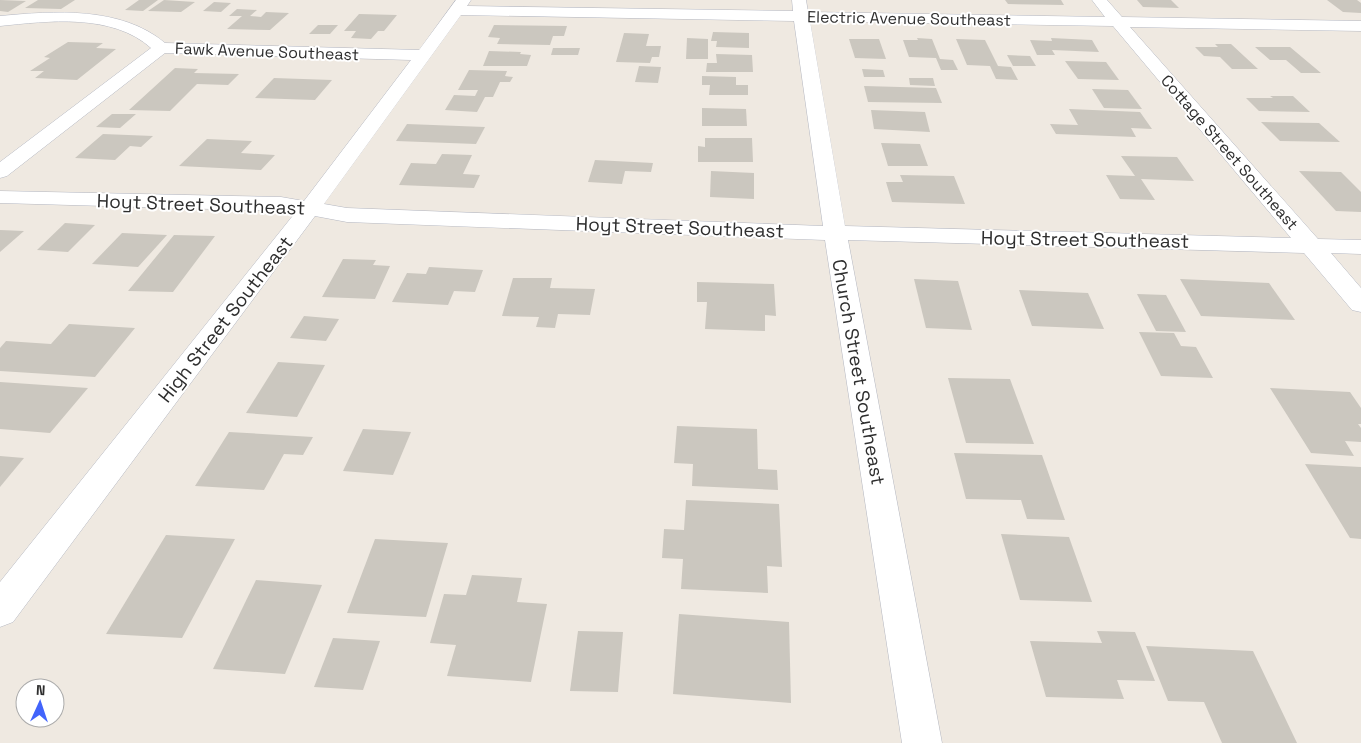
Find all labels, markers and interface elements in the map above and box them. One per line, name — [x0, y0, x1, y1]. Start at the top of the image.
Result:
street label: Electric Avenue Southeast — [807, 6, 1011, 31]
street label: Fawk Avenue Southeast — [174, 38, 359, 65]
street label: Cottage Street Southeast — [1156, 70, 1303, 234]
street label: Hoyt Street Southeast — [96, 188, 306, 221]
street label: Hoyt Street Southeast — [575, 211, 785, 244]
street label: Hoyt Street Southeast — [981, 225, 1189, 254]
street label: High Street Southeast — [152, 231, 298, 408]
street label: Church Street Southeast — [826, 257, 891, 487]
north arrow — [15, 678, 65, 728]
text: N — [36, 681, 46, 699]

